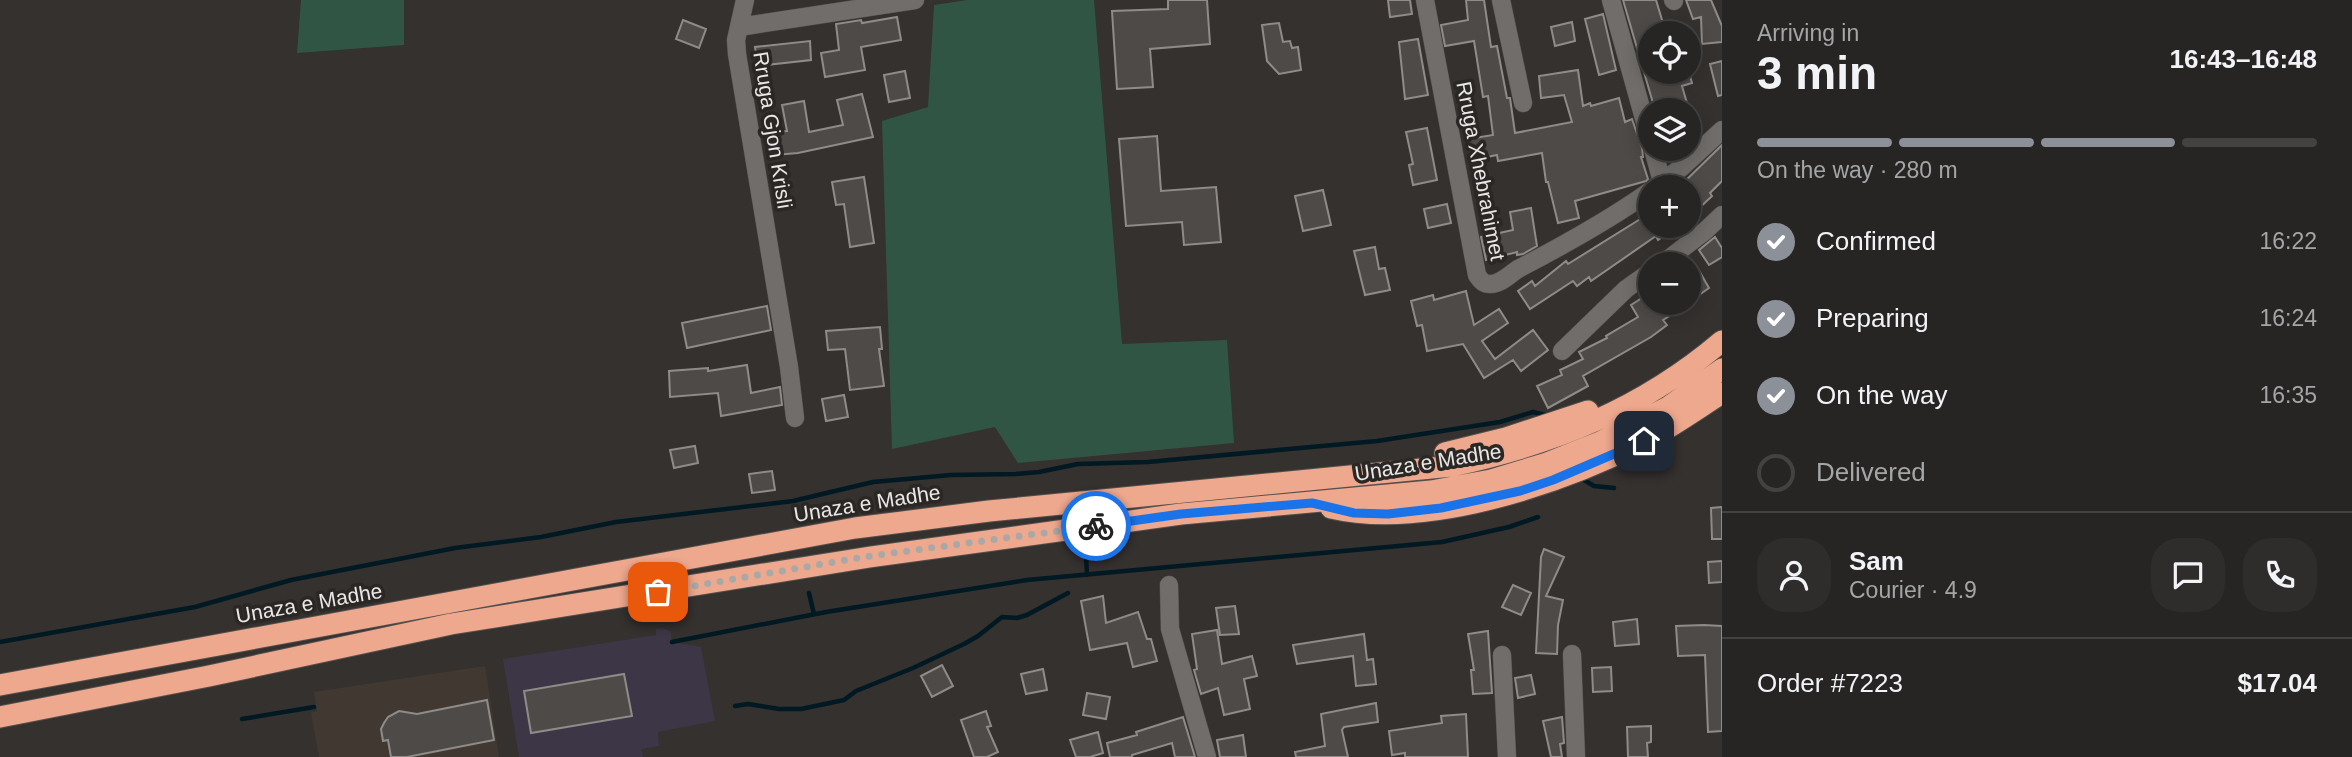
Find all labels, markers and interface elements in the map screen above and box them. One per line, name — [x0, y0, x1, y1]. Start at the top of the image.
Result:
text: Arriving in — [1757, 20, 1859, 46]
map controls — [1638, 21, 1701, 315]
button: locate — [1638, 21, 1701, 84]
text: 16:43–16:48 — [2170, 44, 2317, 74]
text: 3 min — [1757, 47, 1877, 99]
street label: Rruga Gjon Krisli — [749, 50, 797, 210]
street label: Rruga Xhebrahimet — [1452, 79, 1510, 263]
button: layers — [1638, 98, 1701, 161]
text: On the way · 280 m — [1757, 157, 1958, 183]
button: + — [1638, 175, 1701, 238]
icon: check — [1757, 223, 1795, 261]
text: Confirmed — [1816, 226, 1936, 256]
text: 16:22 — [2259, 228, 2317, 254]
button: − — [1638, 252, 1701, 315]
icon: check — [1757, 300, 1795, 338]
text: Preparing — [1816, 303, 1929, 333]
text: 16:24 — [2259, 305, 2317, 331]
icon: check — [1757, 377, 1795, 415]
text: On the way — [1816, 380, 1948, 410]
text: 16:35 — [2259, 382, 2317, 408]
pin — [1614, 411, 1674, 471]
icon: home — [1625, 422, 1663, 460]
street label: Unaza e Madhe — [1353, 439, 1503, 485]
text: Delivered — [1816, 457, 1926, 487]
street label: Unaza e Madhe — [792, 480, 942, 526]
courier — [1061, 491, 1131, 561]
icon: bike — [1077, 507, 1115, 545]
button: person — [1757, 538, 1831, 612]
button: chat — [2151, 538, 2225, 612]
button: phone — [2243, 538, 2317, 612]
text: Sam — [1849, 546, 1904, 576]
pin — [628, 562, 688, 622]
icon: bag — [639, 573, 677, 611]
text: Courier · 4.9 — [1849, 577, 1977, 603]
street label: Unaza e Madhe — [234, 579, 384, 627]
text: Order #7223 — [1757, 668, 1903, 698]
text: $17.04 — [2237, 668, 2317, 698]

